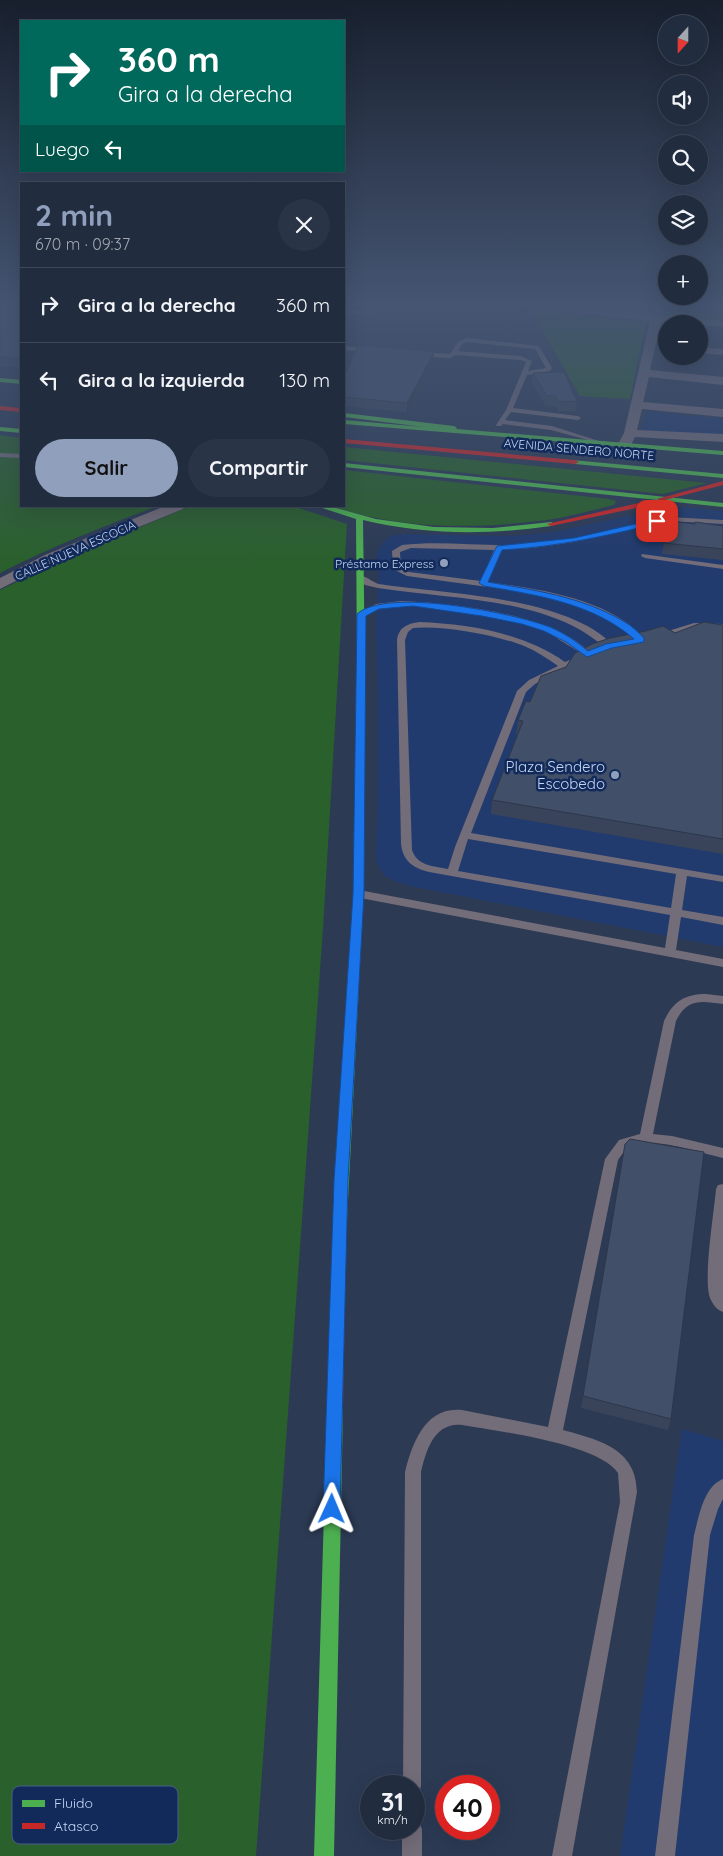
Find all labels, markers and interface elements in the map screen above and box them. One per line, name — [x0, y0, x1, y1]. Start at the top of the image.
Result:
north arrow — [658, 15, 708, 65]
map controls — [658, 15, 708, 365]
text: 360 m — [118, 37, 220, 81]
icon: right — [35, 40, 100, 105]
button: sound — [658, 75, 708, 125]
text: Gira a la derecha — [118, 80, 293, 108]
icon: left — [100, 135, 128, 163]
button: search — [658, 135, 708, 185]
text: Luego — [35, 137, 90, 161]
button: layers — [658, 195, 708, 245]
text: 2 min — [35, 196, 113, 234]
button: close — [278, 199, 330, 251]
text: 670 m · 09:37 — [35, 234, 130, 254]
button: + — [658, 255, 708, 305]
icon: right — [35, 291, 63, 319]
text: Gira a la derecha — [78, 293, 236, 317]
text: 360 m — [276, 293, 330, 317]
button: − — [658, 315, 708, 365]
icon: left — [35, 366, 63, 394]
text: Gira a la izquierda — [78, 368, 245, 392]
text: 130 m — [279, 368, 330, 392]
street label: AVENIDA SENDERO NORTE — [503, 435, 655, 463]
button: Salir — [35, 439, 178, 497]
button: Compartir — [188, 439, 330, 497]
pin — [636, 500, 678, 542]
icon: arrive — [643, 507, 671, 535]
street label: CALLE NUEVA ESCOCIA — [12, 517, 138, 583]
place label: Préstamo Express — [335, 556, 434, 571]
marker: Préstamo Express — [438, 557, 450, 569]
place label: Plaza Sendero Escobedo — [506, 757, 605, 793]
marker: Plaza Sendero Escobedo — [609, 769, 621, 781]
position arrow — [305, 1482, 357, 1534]
speed limit sign: 40 — [435, 1775, 500, 1840]
legend — [12, 1786, 178, 1844]
text: 31 — [381, 1786, 404, 1817]
text: Fluido — [54, 1794, 93, 1812]
text: km/h — [377, 1812, 408, 1827]
text: Atasco — [54, 1817, 99, 1835]

